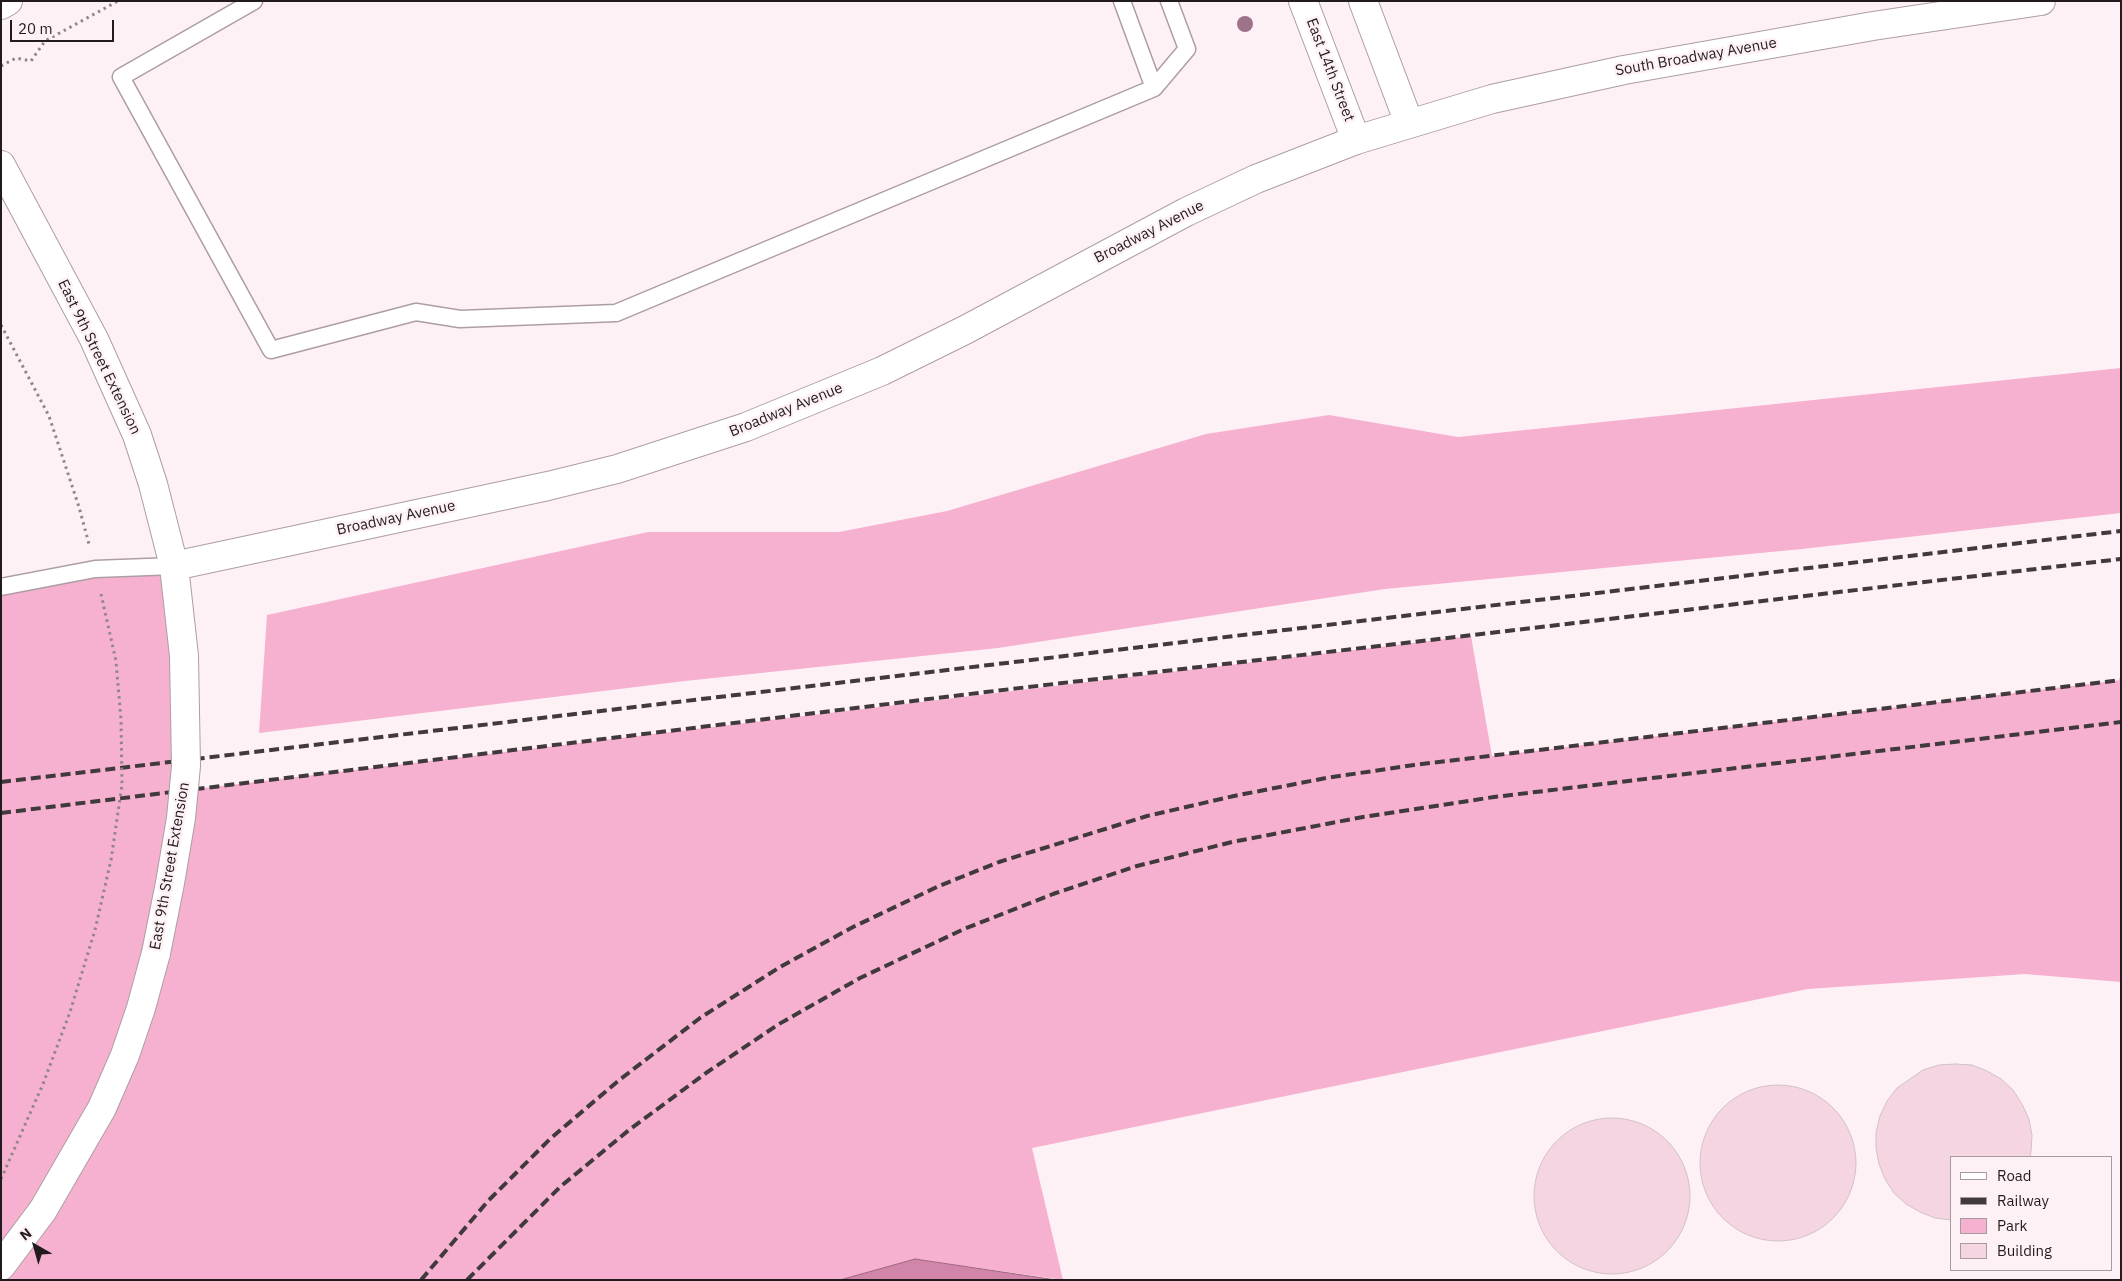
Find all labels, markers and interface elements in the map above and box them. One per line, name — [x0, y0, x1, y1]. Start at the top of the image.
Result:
scale bar — [12, 10, 116, 42]
street label: East 14th Street — [1302, 16, 1358, 124]
text: 20 m — [18, 19, 53, 38]
street label: South Broadway Avenue — [1614, 34, 1778, 80]
street label: Broadway Avenue — [1091, 197, 1207, 267]
street label: East 9th Street Extension — [54, 277, 144, 437]
street label: Broadway Avenue — [727, 379, 845, 441]
street label: Broadway Avenue — [335, 497, 457, 539]
street label: East 9th Street Extension — [146, 781, 194, 951]
legend — [1950, 1156, 2112, 1271]
text: Road — [1997, 1166, 2032, 1185]
text: Railway — [1997, 1191, 2049, 1210]
text: Park — [1997, 1216, 2027, 1235]
north arrow — [10, 1221, 60, 1271]
text: N — [16, 1224, 35, 1244]
text: Building — [1997, 1241, 2052, 1260]

